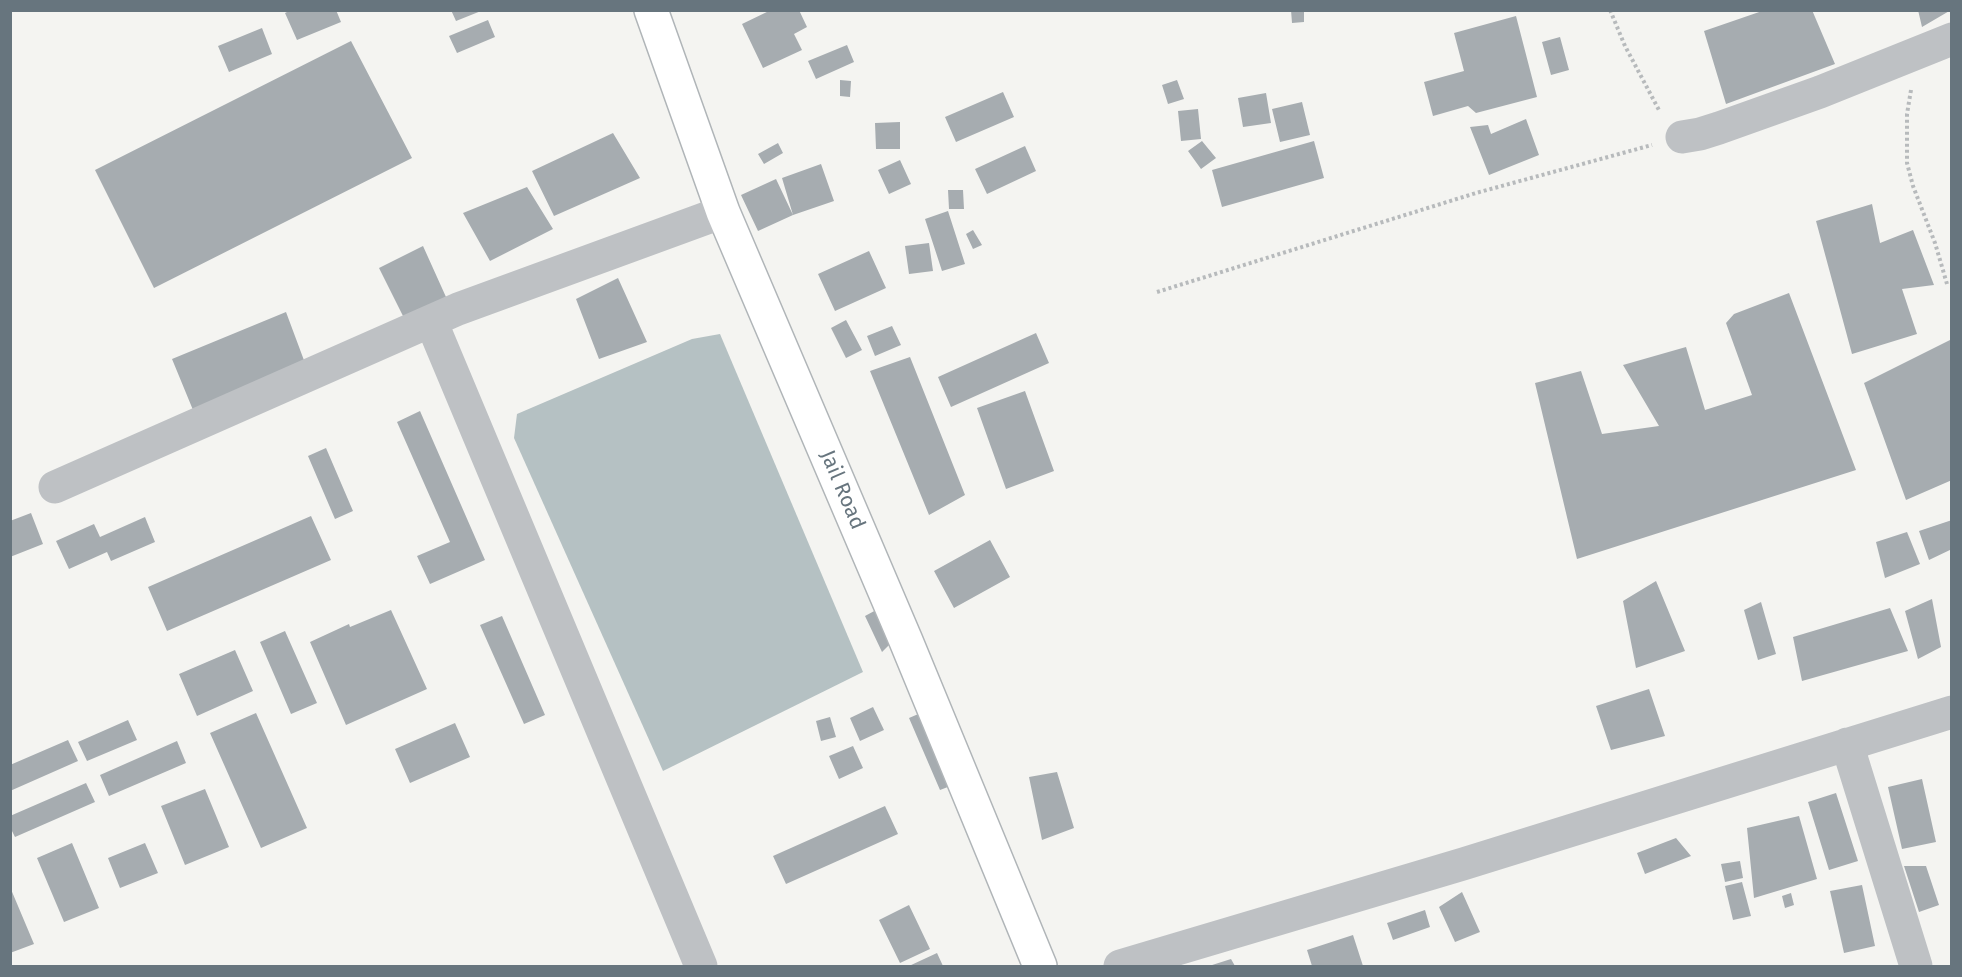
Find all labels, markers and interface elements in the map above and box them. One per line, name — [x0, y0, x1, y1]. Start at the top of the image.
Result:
street label: Jail Road — [814, 446, 870, 534]

